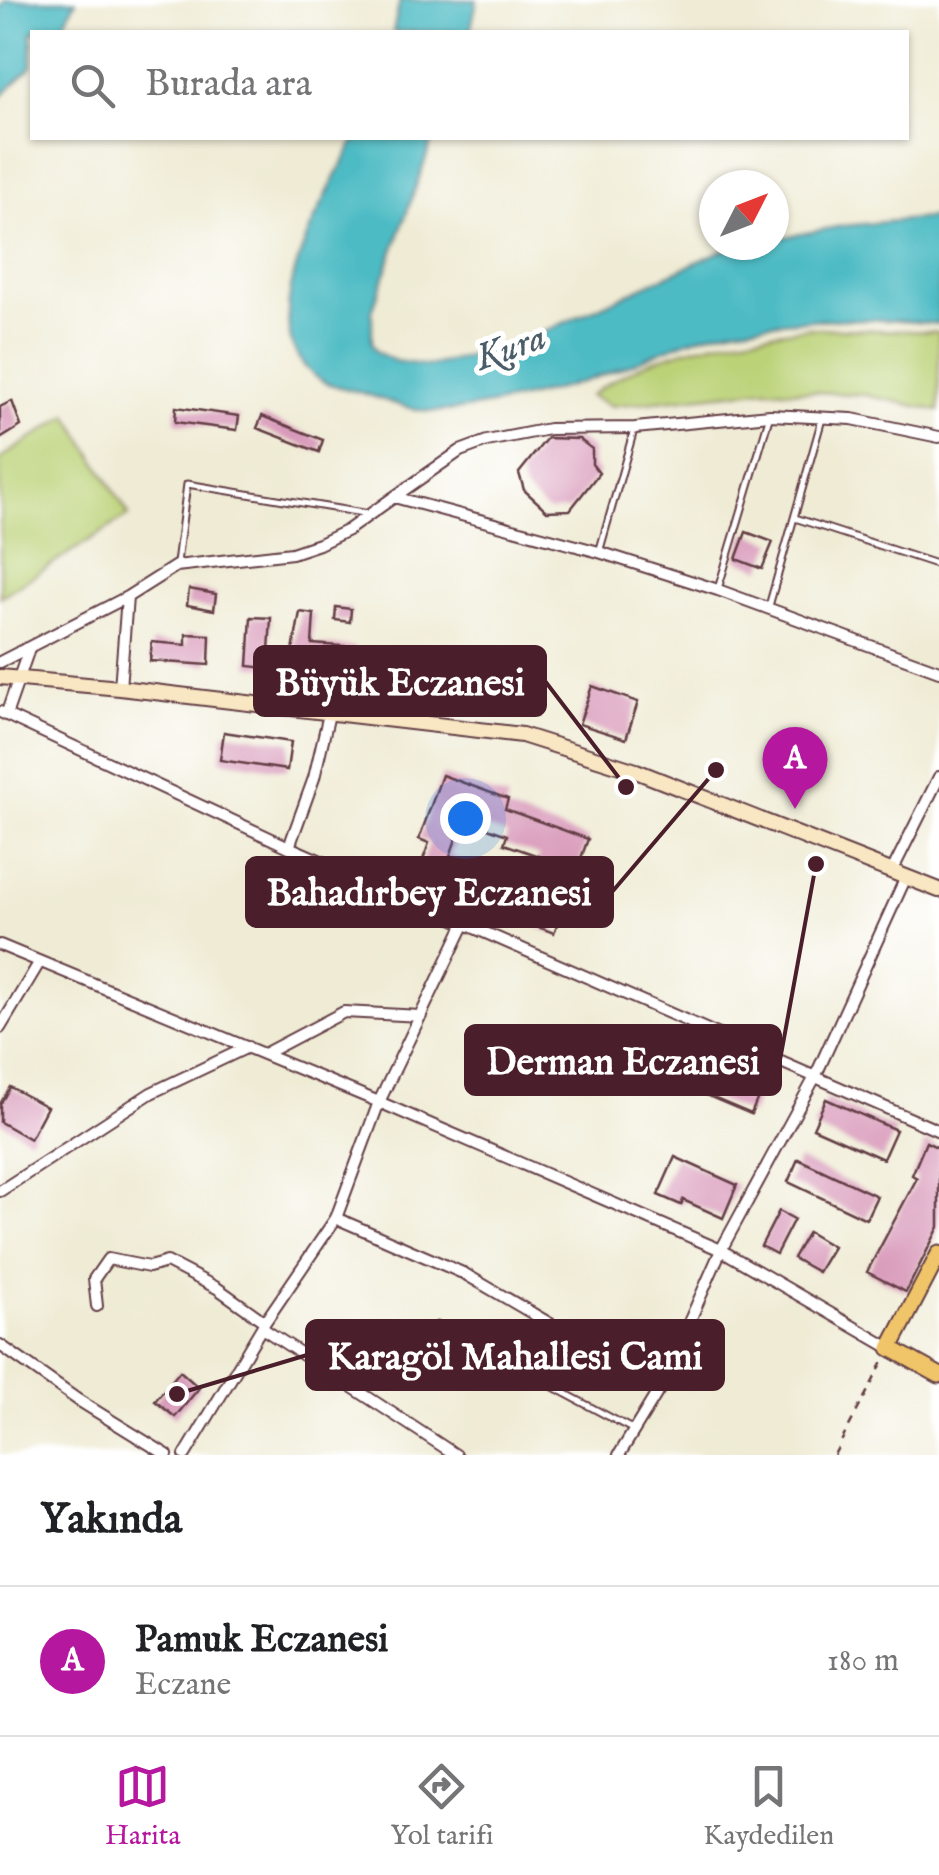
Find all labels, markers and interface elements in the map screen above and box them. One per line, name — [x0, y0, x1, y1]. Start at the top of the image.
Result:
search box — [30, 30, 909, 140]
icon: search — [65, 58, 120, 113]
text: Burada ara — [145, 61, 312, 109]
north arrow — [699, 170, 789, 260]
water label: Kura — [467, 314, 553, 384]
callout: Büyük Eczanesi — [255, 647, 545, 715]
text: Büyük Eczanesi — [275, 661, 525, 709]
pin: A — [762, 726, 828, 809]
your location — [440, 793, 491, 844]
callout: Bahadırbey Eczanesi — [247, 858, 612, 926]
text: Bahadırbey Eczanesi — [266, 871, 592, 919]
callout: Derman Eczanesi — [466, 1026, 780, 1094]
text: Derman Eczanesi — [486, 1040, 760, 1088]
callout: Karagöl Mahallesi Cami — [307, 1321, 723, 1389]
text: Karagöl Mahallesi Cami — [327, 1335, 703, 1383]
text: Yakında — [40, 1494, 182, 1547]
text: Pamuk Eczanesi — [135, 1617, 388, 1665]
text: A — [62, 1641, 83, 1682]
text: 180 m — [827, 1641, 899, 1682]
text: Eczane — [135, 1665, 231, 1706]
tab: Harita — [105, 1759, 181, 1854]
tab: Yol tarifi — [390, 1759, 494, 1854]
tab: Kaydedilen — [703, 1759, 834, 1854]

